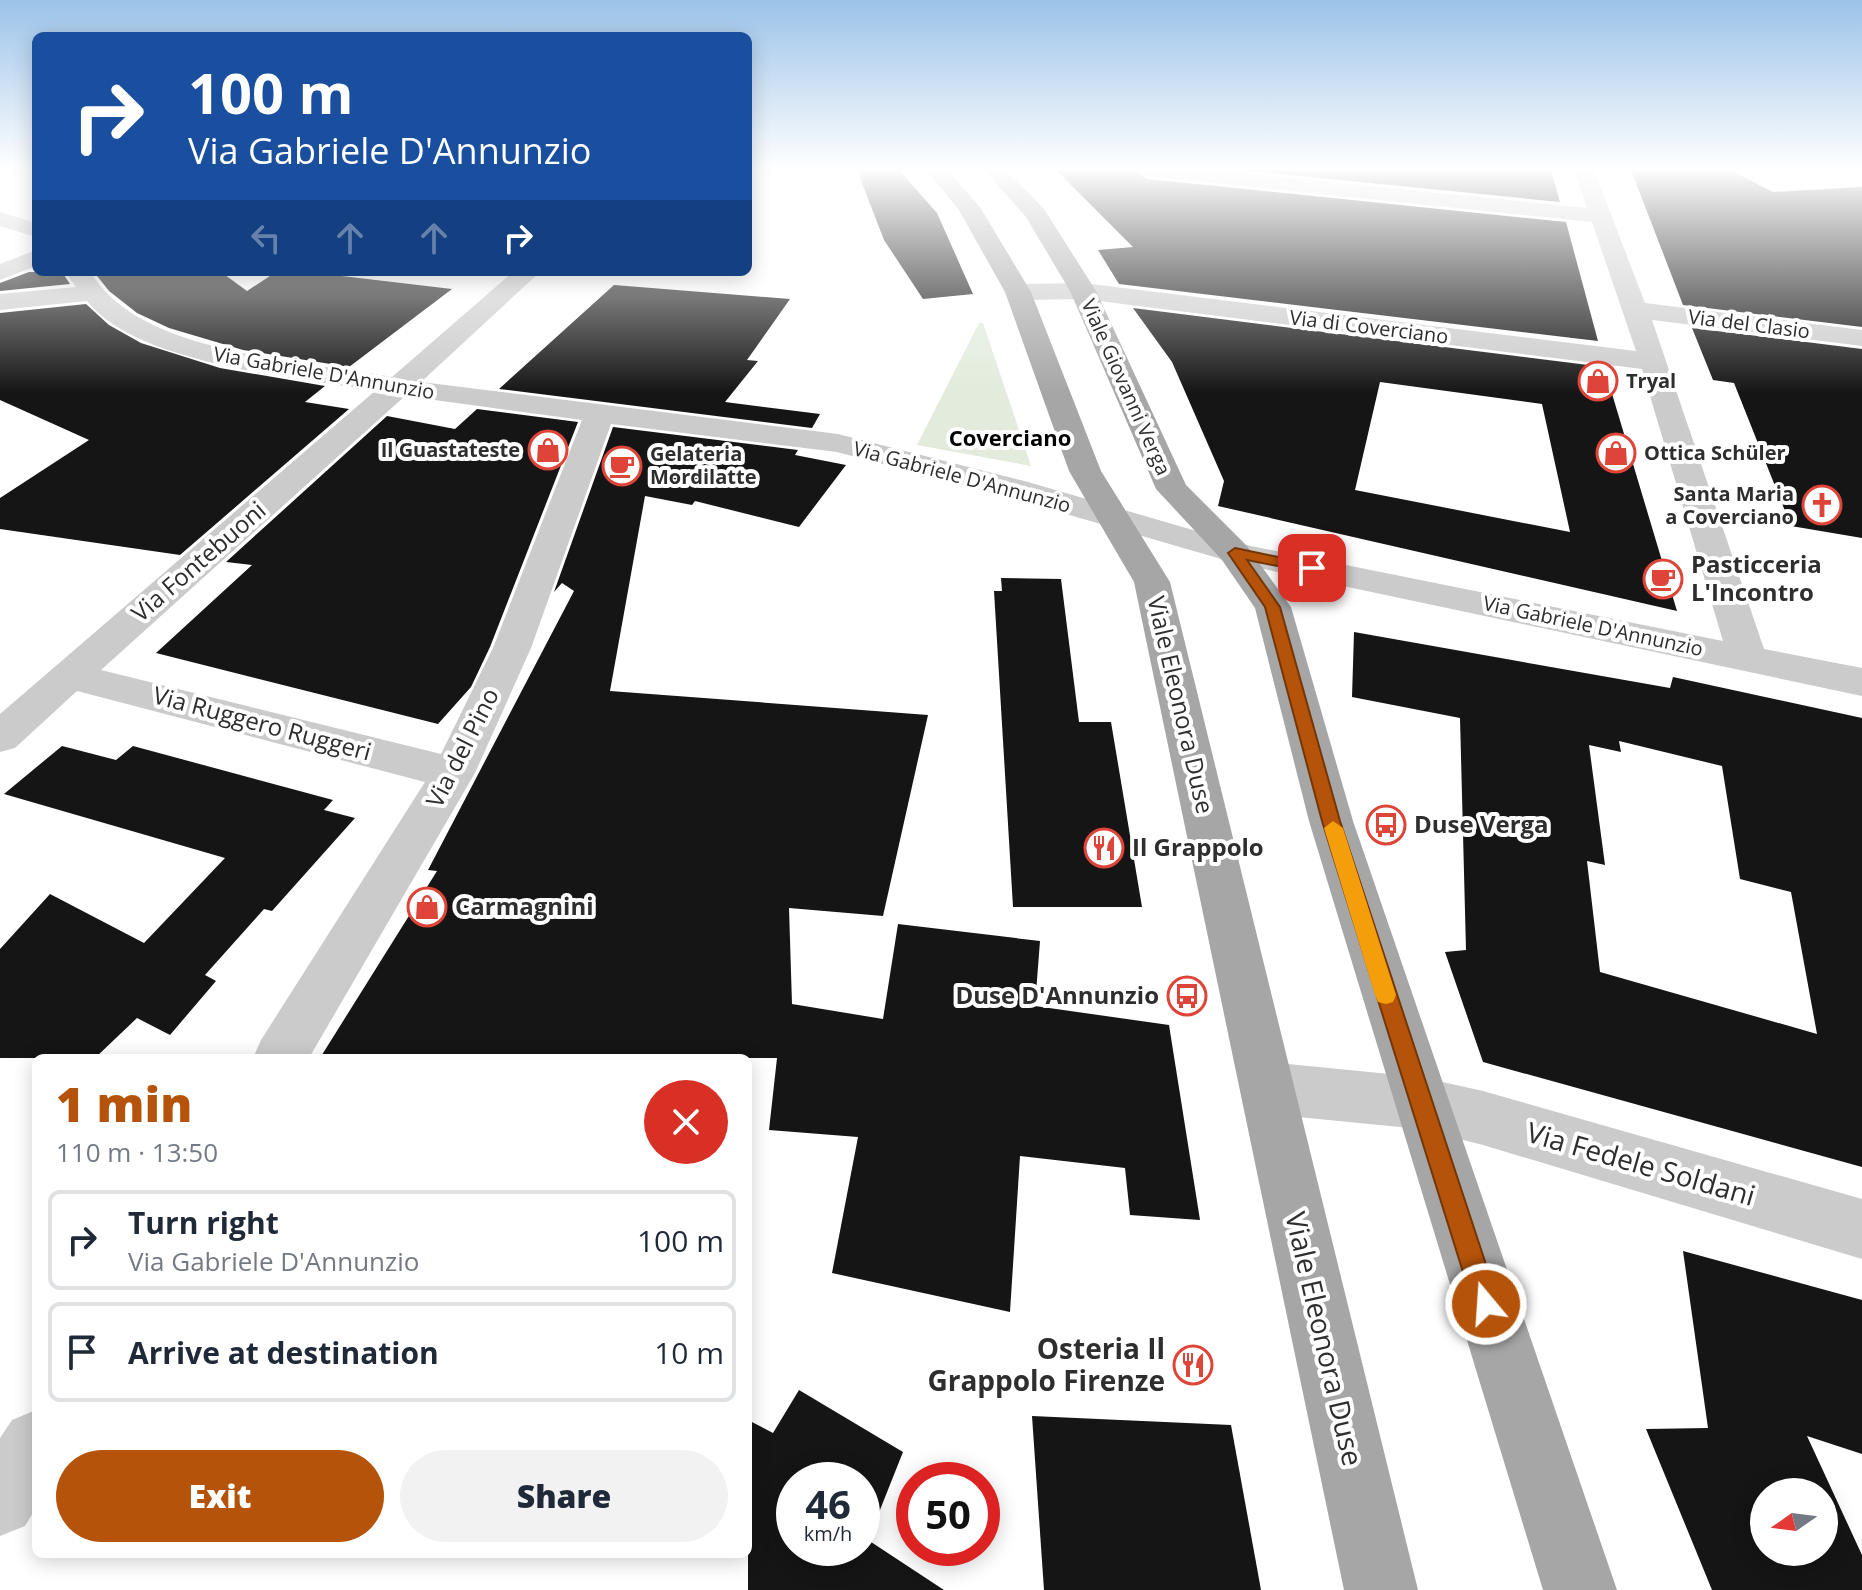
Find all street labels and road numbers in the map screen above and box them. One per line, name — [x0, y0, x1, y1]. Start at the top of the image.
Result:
street label: Viale Giovanni Verga — [1075, 294, 1178, 479]
street label: Via di Coverciano — [1288, 303, 1450, 350]
street label: Via del Clasio — [1687, 303, 1811, 344]
street label: Via Gabriele D'Annunzio — [211, 340, 437, 405]
street label: Via Gabriele D'Annunzio — [850, 434, 1074, 519]
street label: Via Fontebuoni — [124, 493, 272, 628]
street label: Via Gabriele D'Annunzio — [1481, 589, 1706, 662]
street label: Viale Eleonora Duse — [1140, 593, 1223, 817]
street label: Via Ruggero Ruggeri — [150, 678, 375, 768]
street label: Via del Pino — [417, 682, 506, 813]
street label: Via Fedele Soldani — [1523, 1112, 1760, 1214]
street label: Viale Eleonora Duse — [1277, 1208, 1373, 1469]

